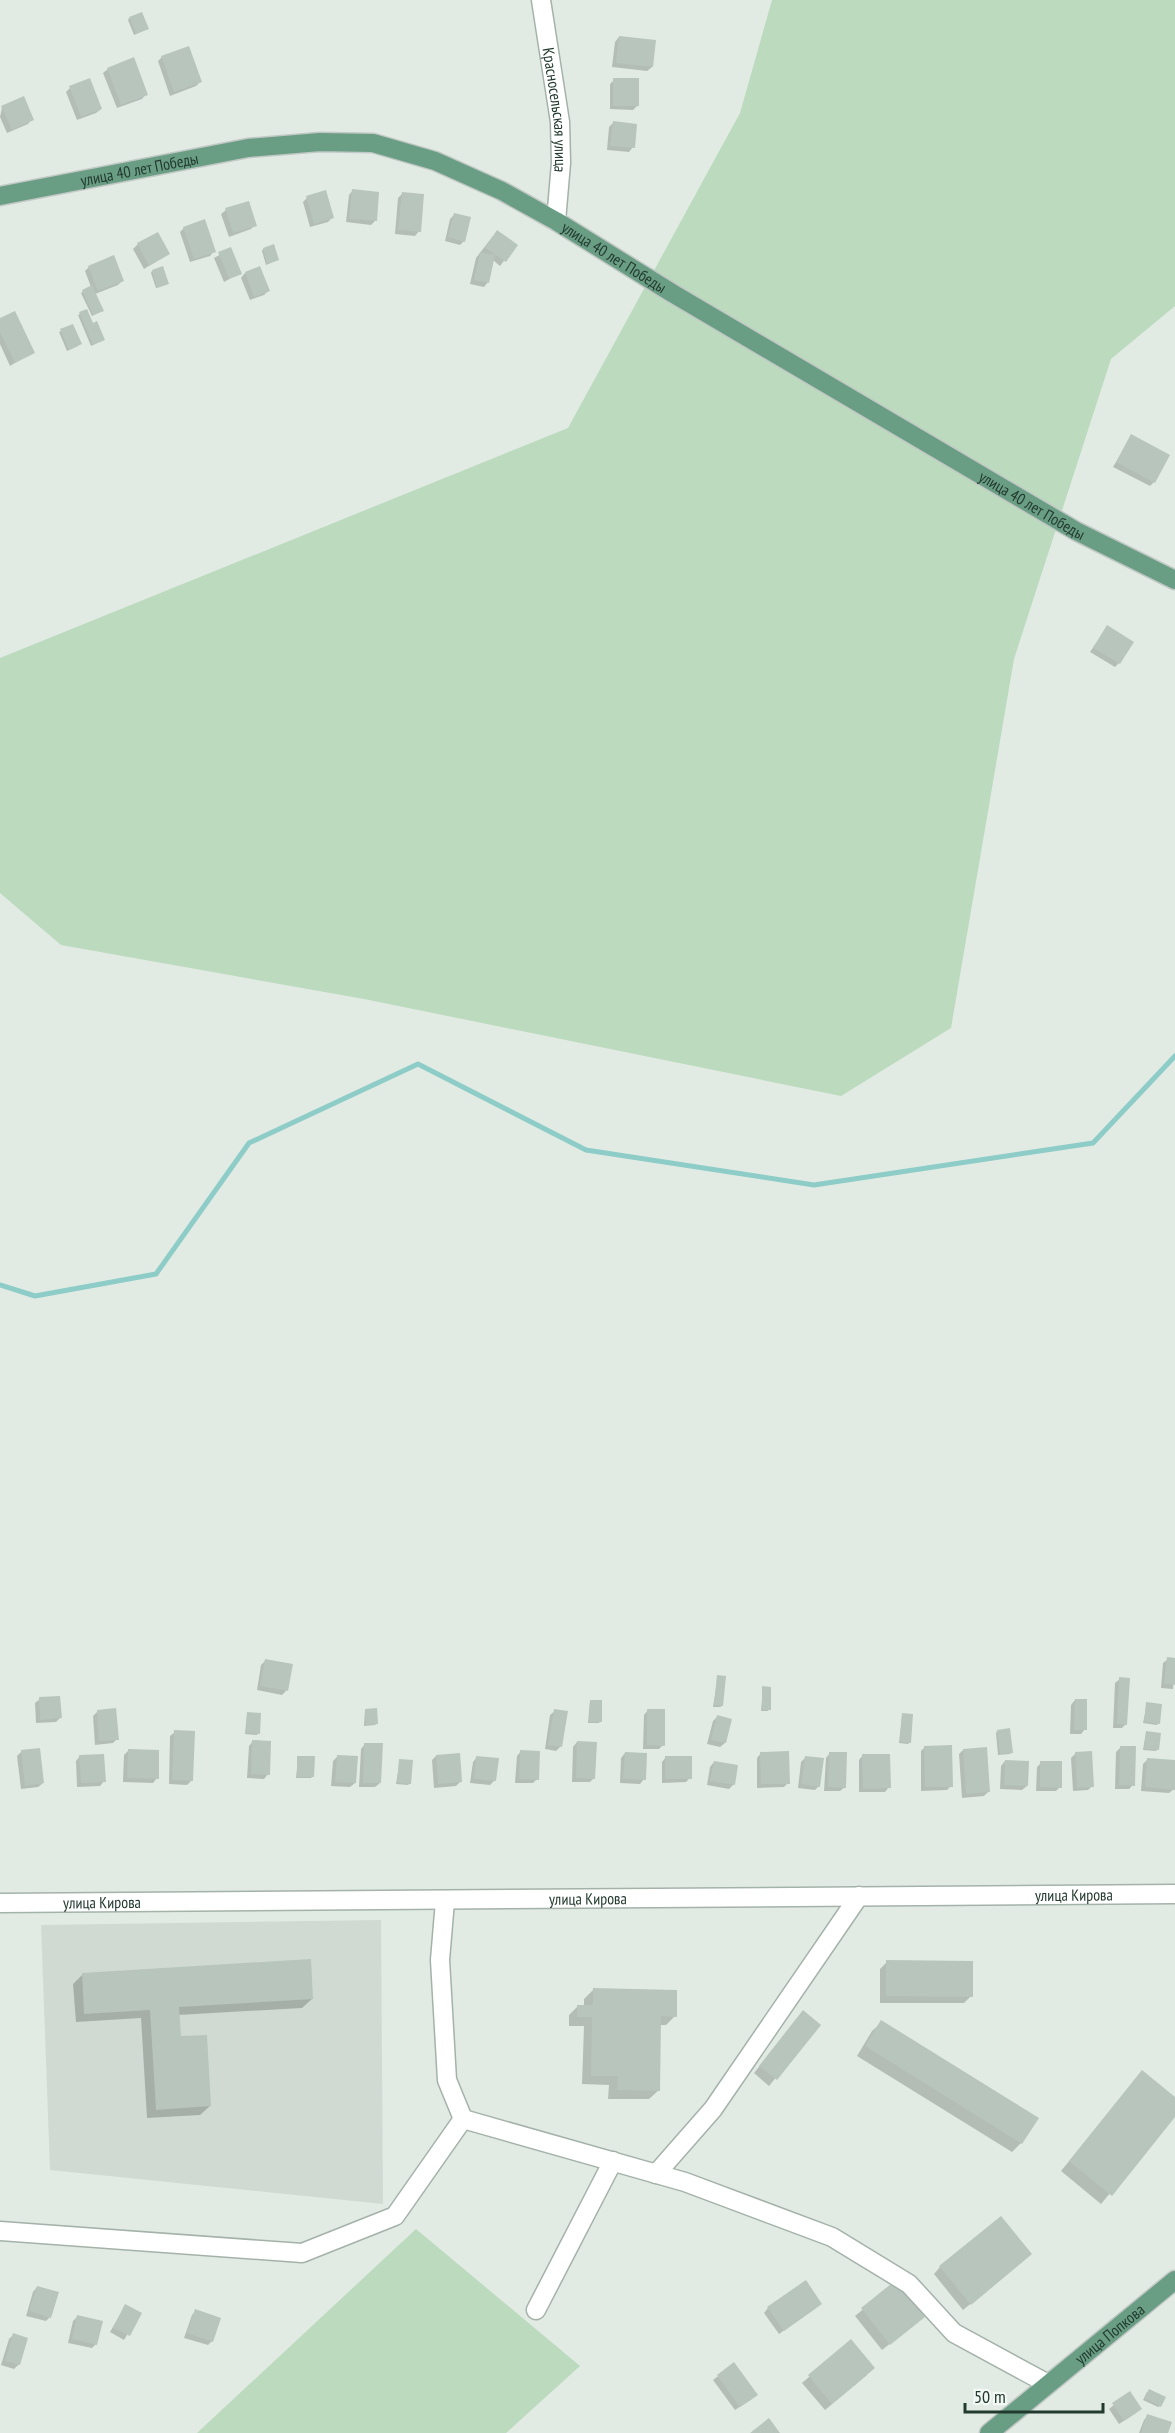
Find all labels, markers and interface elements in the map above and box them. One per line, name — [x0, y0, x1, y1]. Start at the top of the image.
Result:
street label: Красносельская улица — [539, 46, 571, 173]
street label: улица 40 лет Победы — [79, 148, 200, 190]
street label: улица 40 лет Победы — [558, 217, 670, 297]
street label: улица 40 лет Победы — [975, 466, 1088, 544]
street label: улица Кирова — [1035, 1884, 1113, 1905]
street label: улица Кирова — [549, 1888, 627, 1909]
street label: улица Кирова — [63, 1892, 141, 1913]
street label: улица Попкова — [1071, 2299, 1148, 2368]
scale bar — [965, 2376, 1103, 2414]
text: 50 m — [974, 2385, 1006, 2408]

